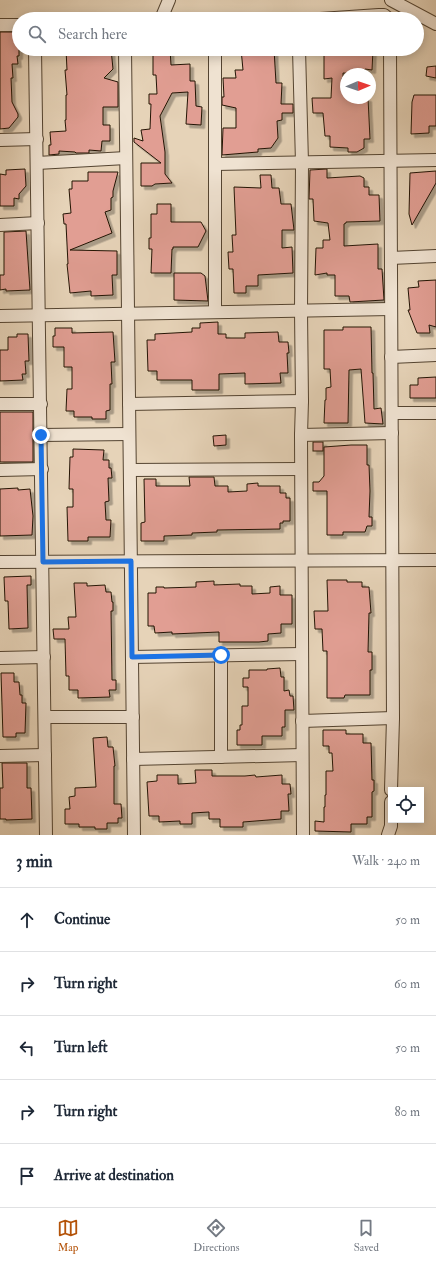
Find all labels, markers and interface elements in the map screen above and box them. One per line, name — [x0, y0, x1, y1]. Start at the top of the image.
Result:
search box — [12, 12, 424, 56]
icon: search — [26, 23, 48, 45]
text: Search here — [58, 25, 127, 44]
north arrow — [340, 68, 376, 104]
route end — [32, 426, 50, 444]
route start — [212, 646, 230, 664]
map controls — [388, 787, 424, 823]
button: locate — [388, 787, 424, 823]
text: 3 min — [16, 851, 53, 872]
text: Walk · 240 m — [352, 853, 420, 869]
icon: ahead — [16, 909, 38, 931]
text: Continue — [54, 910, 110, 929]
text: 50 m — [395, 912, 420, 928]
icon: right — [16, 973, 38, 995]
text: Turn right — [54, 974, 117, 993]
text: 60 m — [394, 976, 420, 992]
icon: left — [16, 1037, 38, 1059]
text: Turn left — [54, 1038, 108, 1057]
text: 50 m — [395, 1040, 420, 1056]
icon: right — [16, 1101, 38, 1123]
text: Turn right — [54, 1102, 117, 1121]
text: 80 m — [394, 1104, 420, 1120]
icon: arrive — [16, 1165, 38, 1187]
text: Arrive at destination — [54, 1166, 174, 1185]
tab: Map — [57, 1217, 79, 1254]
tab: Directions — [193, 1217, 240, 1254]
tab: Saved — [354, 1217, 379, 1254]

